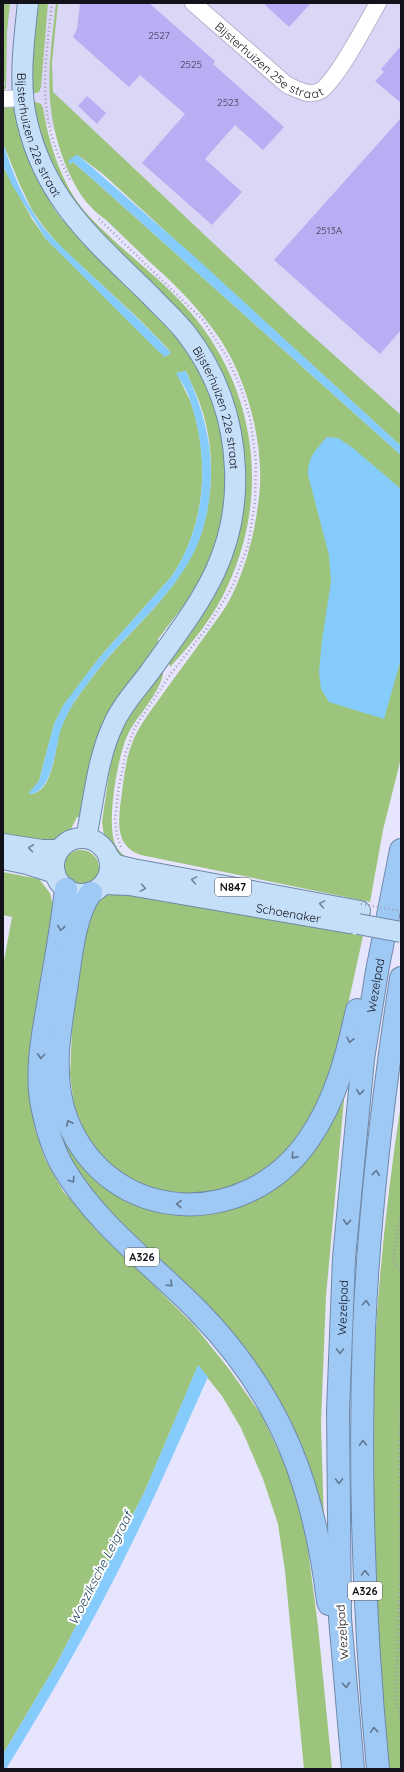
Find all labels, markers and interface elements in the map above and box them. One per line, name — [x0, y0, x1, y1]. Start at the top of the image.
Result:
street label: Bijsterhuizen 25e straat — [212, 18, 326, 101]
house number: 2527 — [148, 29, 170, 42]
house number: 2525 — [180, 58, 202, 71]
street label: Bijsterhuizen 22e straat — [15, 73, 65, 200]
house number: 2523 — [217, 96, 239, 109]
house number: 2513A — [316, 224, 343, 237]
street label: Bijsterhuizen 22e straat — [190, 343, 243, 470]
one-way arrow — [28, 844, 34, 853]
one-way arrow — [191, 876, 197, 885]
road number: N847 — [215, 878, 251, 896]
one-way arrow — [140, 883, 146, 891]
street label: Schoenaker — [255, 900, 323, 926]
one-way arrow — [318, 900, 325, 909]
one-way arrow — [57, 925, 66, 931]
street label: Wezelpad — [363, 957, 387, 1014]
one-way arrow — [347, 1037, 355, 1044]
one-way arrow — [37, 1053, 46, 1059]
one-way arrow — [356, 1089, 365, 1095]
one-way arrow — [66, 1120, 74, 1127]
one-way arrow — [292, 1151, 299, 1159]
one-way arrow — [372, 1170, 381, 1176]
one-way arrow — [67, 1176, 75, 1183]
one-way arrow — [176, 1200, 182, 1209]
one-way arrow — [343, 1219, 352, 1225]
road number: A326 — [125, 1248, 159, 1266]
one-way arrow — [165, 1280, 173, 1287]
street label: Wezelpad — [333, 1280, 351, 1336]
one-way arrow — [362, 1300, 370, 1306]
one-way arrow — [335, 1348, 344, 1354]
one-way arrow — [359, 1440, 367, 1446]
one-way arrow — [335, 1478, 343, 1484]
water label: Woeziksche Leigraaf — [64, 1507, 137, 1627]
one-way arrow — [361, 1570, 369, 1576]
road number: A326 — [348, 1582, 382, 1600]
street label: Wezelpad — [333, 1604, 351, 1660]
one-way arrow — [341, 1682, 350, 1688]
one-way arrow — [370, 1727, 379, 1733]

